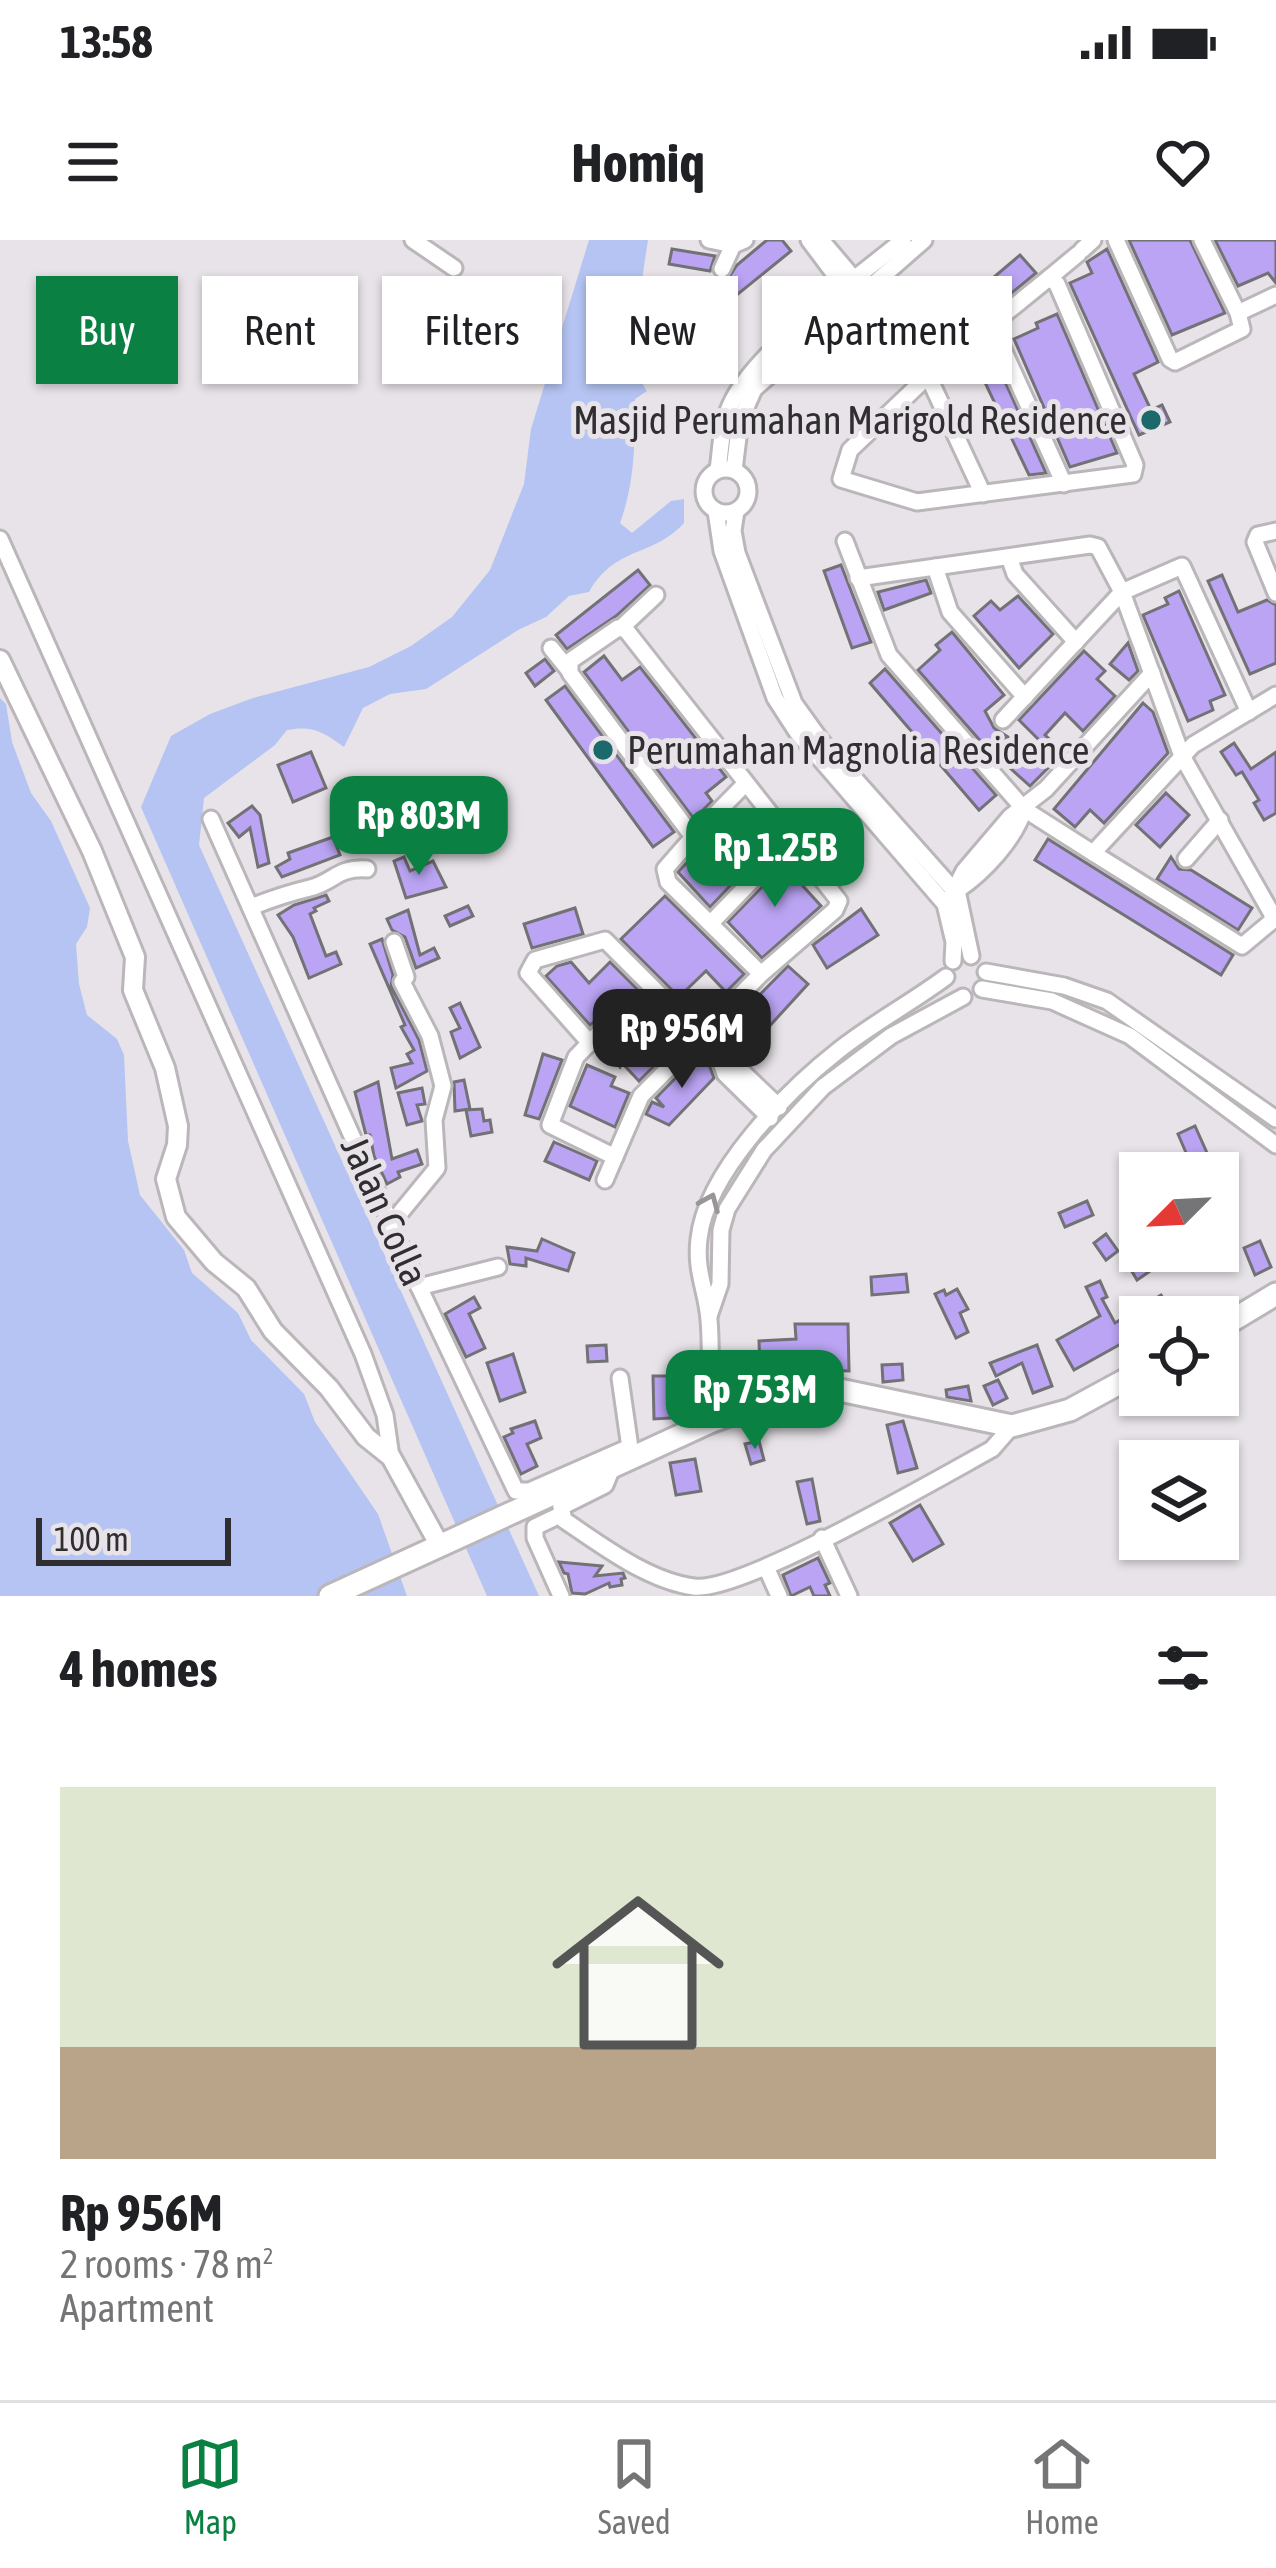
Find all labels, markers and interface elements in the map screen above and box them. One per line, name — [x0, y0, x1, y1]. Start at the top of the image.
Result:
text: 13:58 — [60, 16, 153, 68]
icon: menu — [60, 129, 126, 195]
icon: heart — [1150, 129, 1216, 195]
text: Homiq — [571, 132, 705, 193]
chip: Buy — [36, 276, 178, 384]
chip: Rent — [202, 276, 358, 384]
chip: Filters — [382, 276, 562, 384]
chip: New — [586, 276, 738, 384]
chip: Apartment — [762, 276, 1012, 384]
place label: Masjid Perumahan Marigold Residence — [573, 398, 1127, 442]
marker: Masjid Perumahan Marigold Residence — [1138, 407, 1164, 433]
place label: Perumahan Magnolia Residence — [627, 728, 1090, 772]
marker: Perumahan Magnolia Residence — [590, 737, 616, 763]
pin: Rp 803M — [308, 776, 530, 878]
text: Rp 803M — [357, 793, 481, 837]
pin: Rp 1.25B — [651, 808, 899, 910]
text: Rp 1.25B — [713, 825, 837, 869]
pin: Rp 956M — [571, 989, 793, 1091]
text: Rp 956M — [620, 1006, 744, 1050]
street label: Jalan Colla — [333, 1130, 437, 1292]
north arrow — [1119, 1152, 1239, 1272]
map controls — [1119, 1152, 1239, 1560]
one-way arrow — [696, 1193, 720, 1214]
button: locate — [1119, 1296, 1239, 1416]
pin: Rp 753M — [644, 1350, 866, 1452]
text: Rp 753M — [693, 1367, 817, 1411]
button: layers — [1119, 1440, 1239, 1560]
scale bar — [36, 1512, 231, 1565]
text: 100 m — [54, 1520, 129, 1558]
icon: filters — [1150, 1635, 1216, 1701]
text: 4 homes — [60, 1639, 218, 1698]
icon: home — [530, 1865, 746, 2081]
text: Rp 956M — [60, 2183, 223, 2242]
text: 2 rooms · 78 m² — [60, 2242, 274, 2286]
text: Apartment — [60, 2286, 214, 2330]
tab: Map — [177, 2431, 243, 2541]
tab: Saved — [598, 2431, 671, 2541]
tab: Home — [1025, 2431, 1099, 2541]

